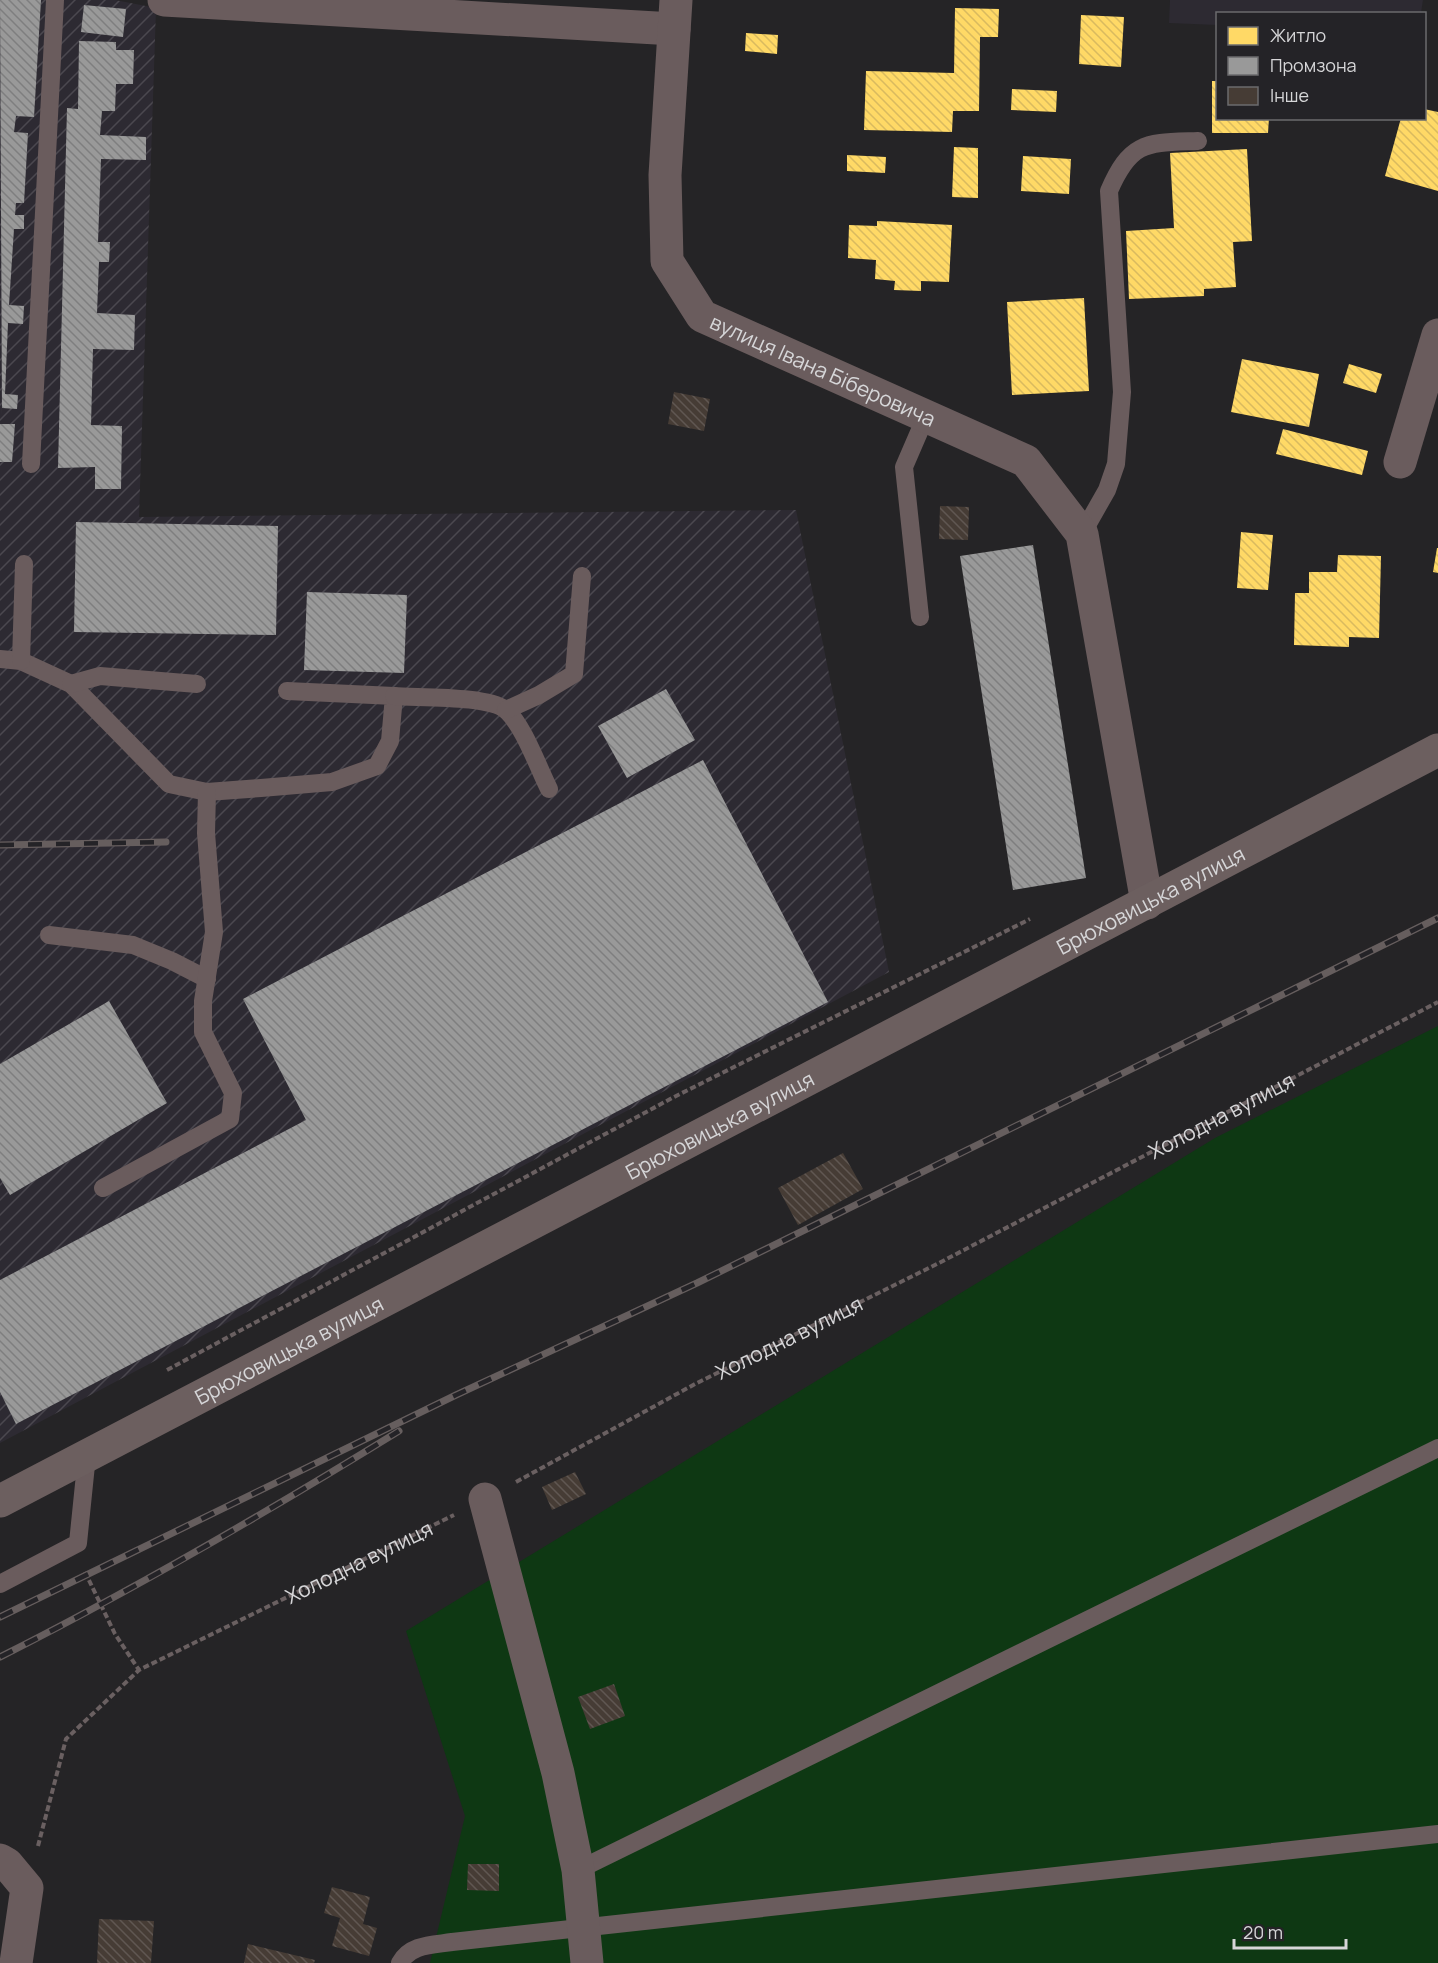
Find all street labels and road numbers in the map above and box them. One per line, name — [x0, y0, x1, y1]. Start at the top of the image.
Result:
street label: вулиця Івана Біберовича — [706, 307, 940, 433]
street label: Брюховицька вулиця — [1051, 839, 1250, 961]
street label: Брюховицька вулиця — [621, 1064, 819, 1186]
street label: Холодна вулиця — [1144, 1066, 1299, 1165]
street label: Брюховицька вулиця — [190, 1289, 388, 1411]
street label: Холодна вулиця — [711, 1289, 867, 1386]
street label: Холодна вулиця — [281, 1514, 437, 1610]

